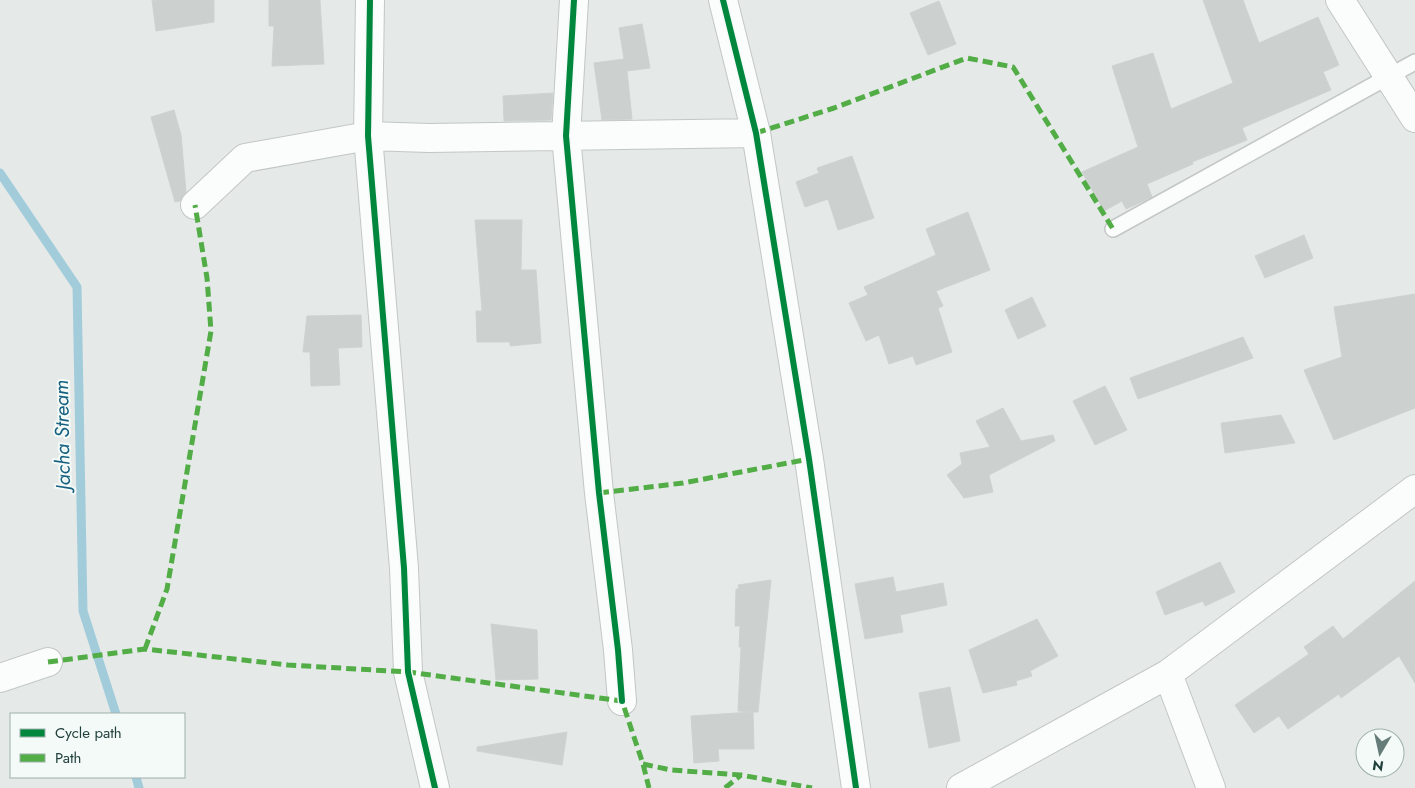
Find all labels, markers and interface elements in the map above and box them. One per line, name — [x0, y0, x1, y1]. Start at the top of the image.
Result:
water label: Jacha Stream — [47, 380, 78, 494]
legend — [10, 713, 185, 778]
text: Cycle path — [55, 722, 122, 744]
north arrow — [1355, 728, 1405, 778]
text: Path — [55, 747, 81, 769]
text: N — [1371, 755, 1385, 777]

